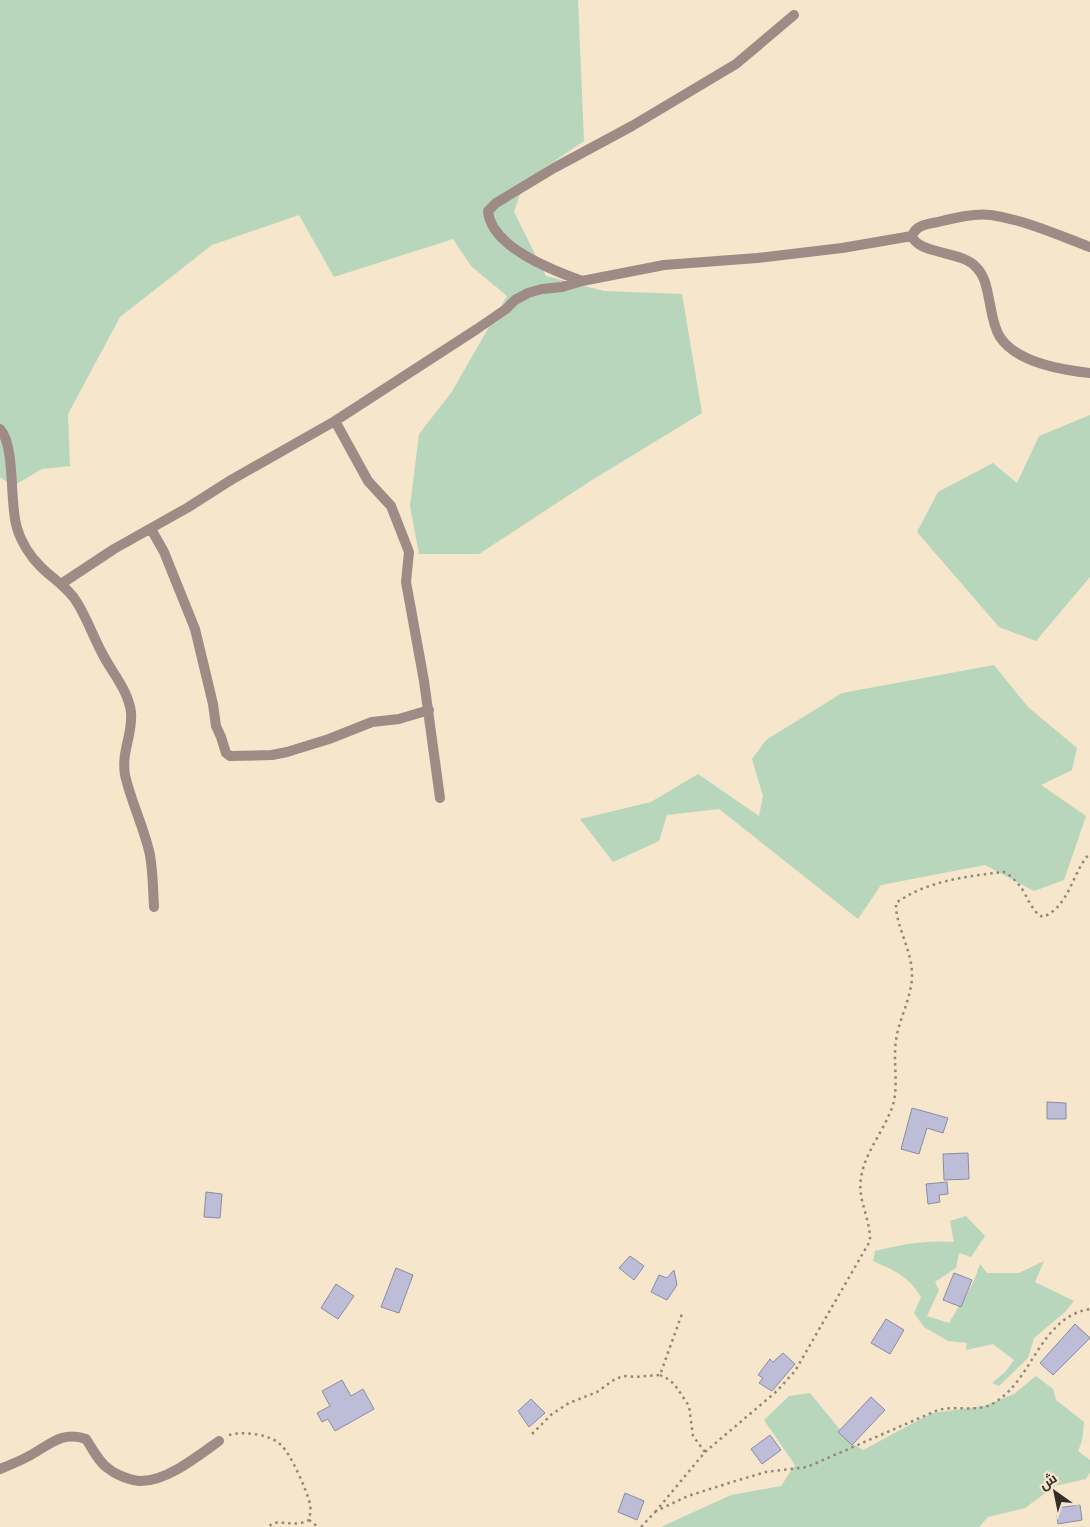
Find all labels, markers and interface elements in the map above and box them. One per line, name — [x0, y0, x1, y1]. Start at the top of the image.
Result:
north arrow — [1030, 1467, 1080, 1517]
text: ش — [1036, 1469, 1060, 1494]

